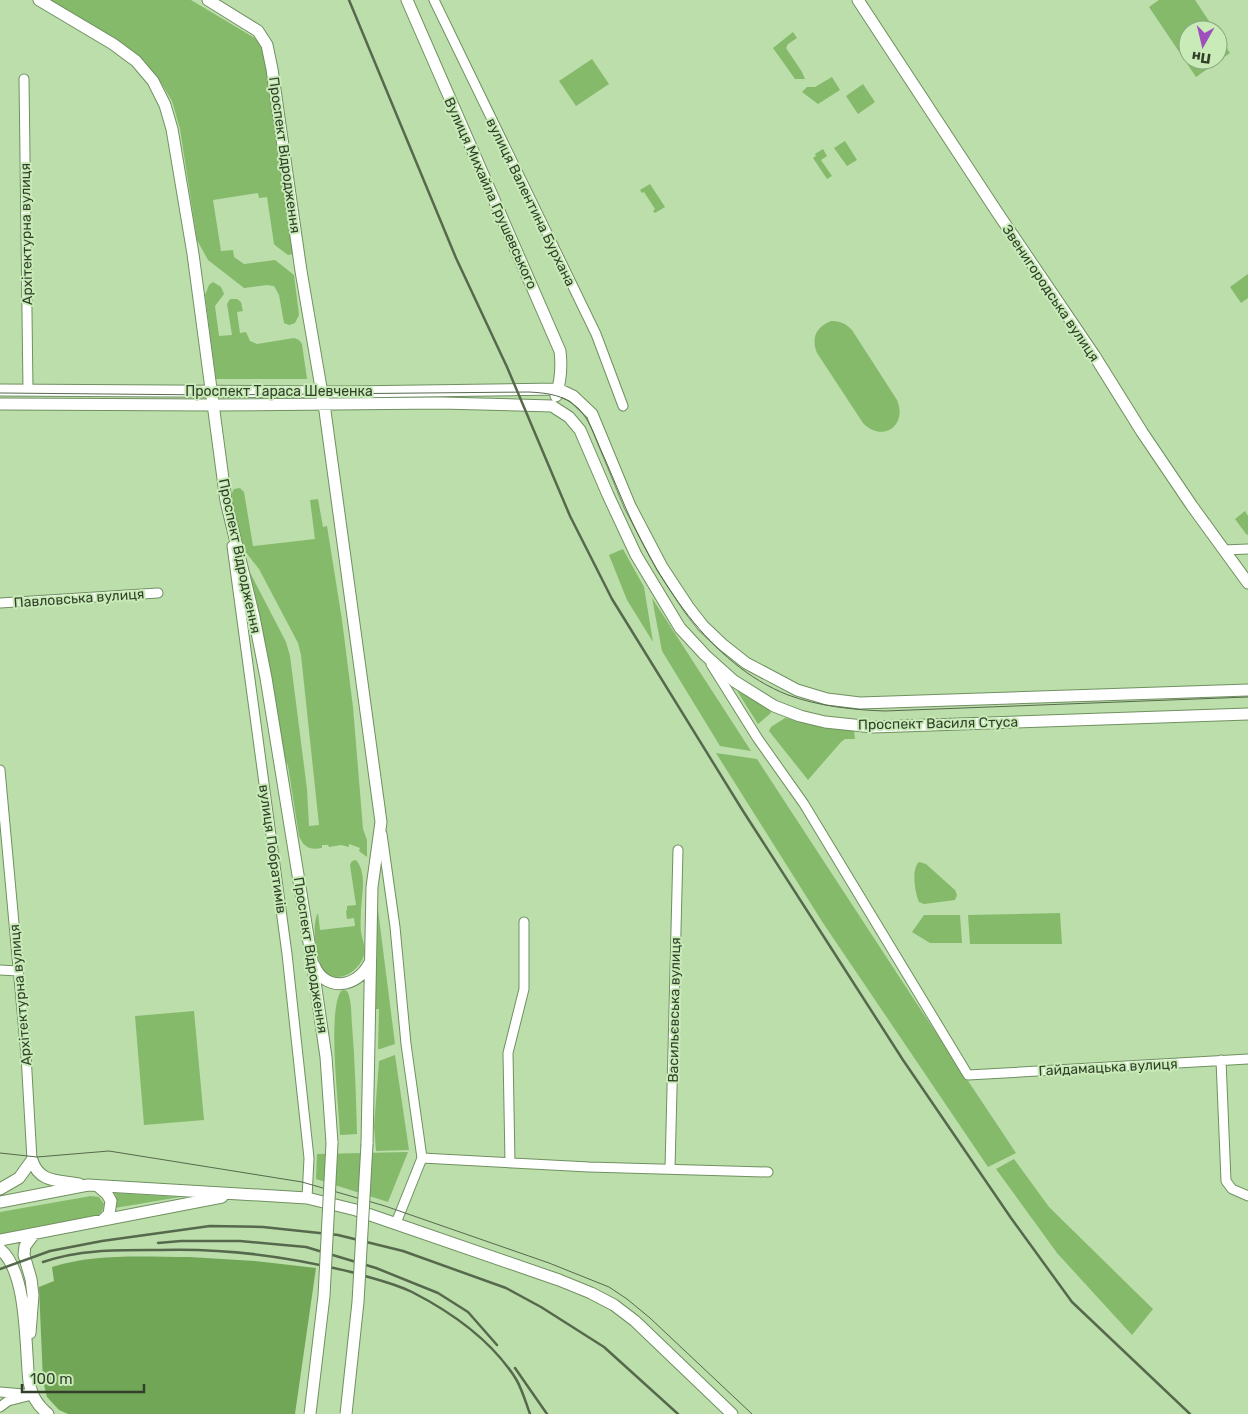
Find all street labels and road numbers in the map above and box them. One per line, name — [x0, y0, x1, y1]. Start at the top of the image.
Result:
street label: Проспект Відродження — [265, 76, 304, 234]
street label: Вулиця Михайла Грушевського — [440, 95, 541, 292]
street label: вулиця Валентина Бурхана — [482, 115, 579, 289]
street label: Архітектурна вулиця — [17, 163, 36, 305]
street label: Звенигородська вулиця — [998, 222, 1103, 365]
street label: Проспект Тараса Шевченка — [185, 383, 373, 400]
street label: Проспект Відродження — [215, 477, 264, 635]
street label: Павловська вулиця — [13, 585, 145, 612]
street label: Проспект Василя Стуса — [858, 714, 1018, 733]
street label: вулиця Побратимів — [255, 783, 290, 915]
street label: Проспект Відродження — [290, 876, 331, 1034]
street label: Архітектурна вулиця — [6, 923, 35, 1066]
street label: Васильєвська вулиця — [665, 937, 684, 1083]
street label: Гайдамацька вулиця — [1038, 1055, 1178, 1080]

